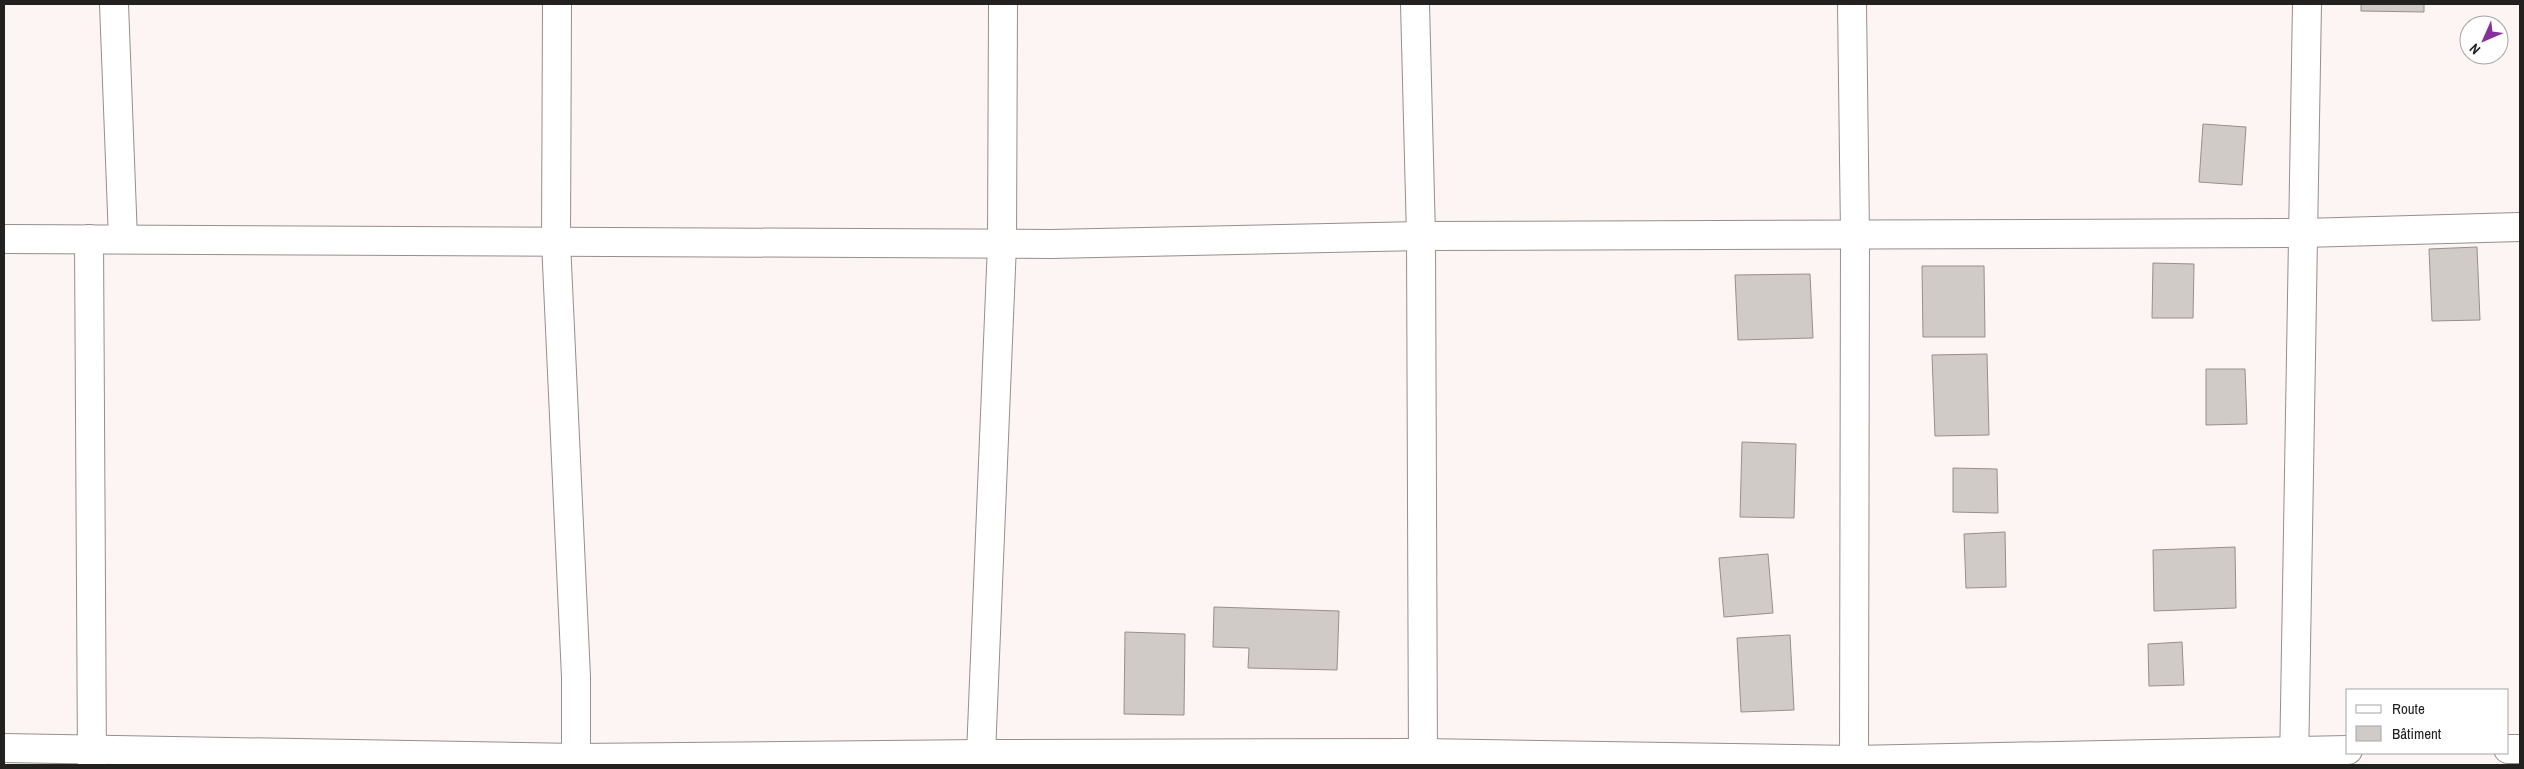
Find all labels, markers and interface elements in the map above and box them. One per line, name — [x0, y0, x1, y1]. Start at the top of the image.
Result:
north arrow — [2459, 15, 2509, 65]
text: N — [2466, 40, 2484, 58]
legend — [2346, 689, 2509, 754]
text: Route — [2392, 698, 2425, 719]
text: Bâtiment — [2392, 723, 2442, 744]

